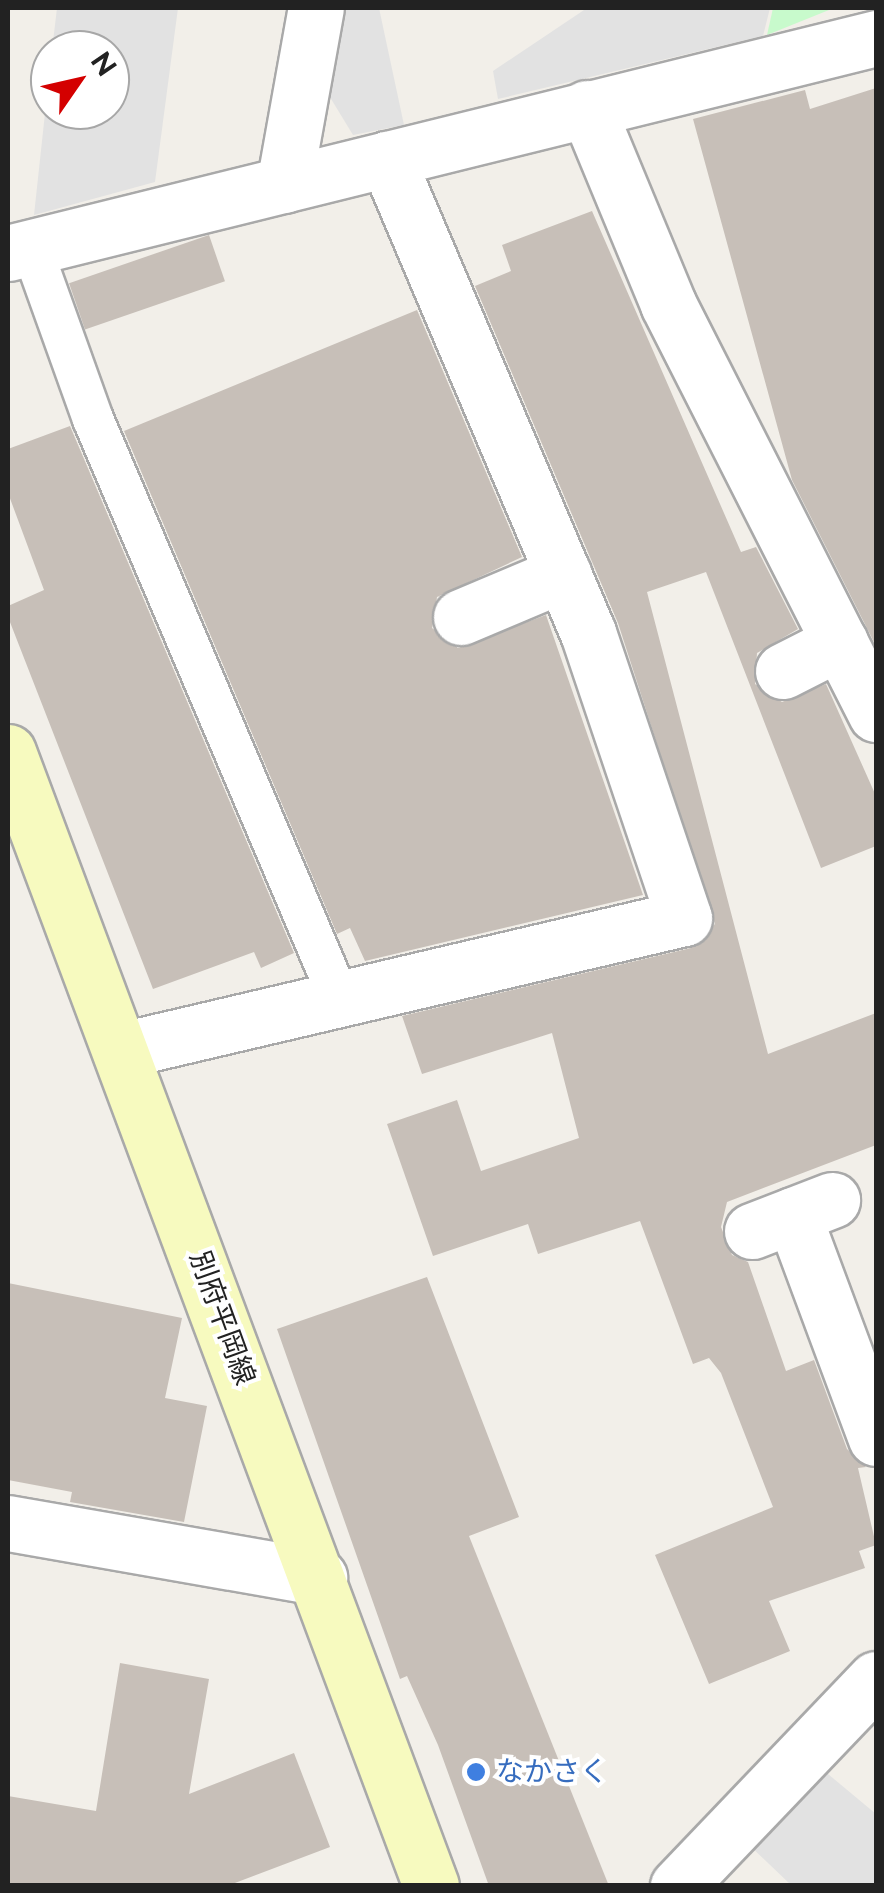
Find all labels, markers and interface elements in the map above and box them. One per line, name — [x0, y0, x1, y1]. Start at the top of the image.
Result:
north arrow — [30, 30, 130, 130]
text: N — [84, 46, 123, 82]
street label: 別府平岡線 — [182, 1246, 262, 1390]
place label: なかさく — [496, 1755, 608, 1789]
marker: なかさく — [465, 1761, 487, 1783]

